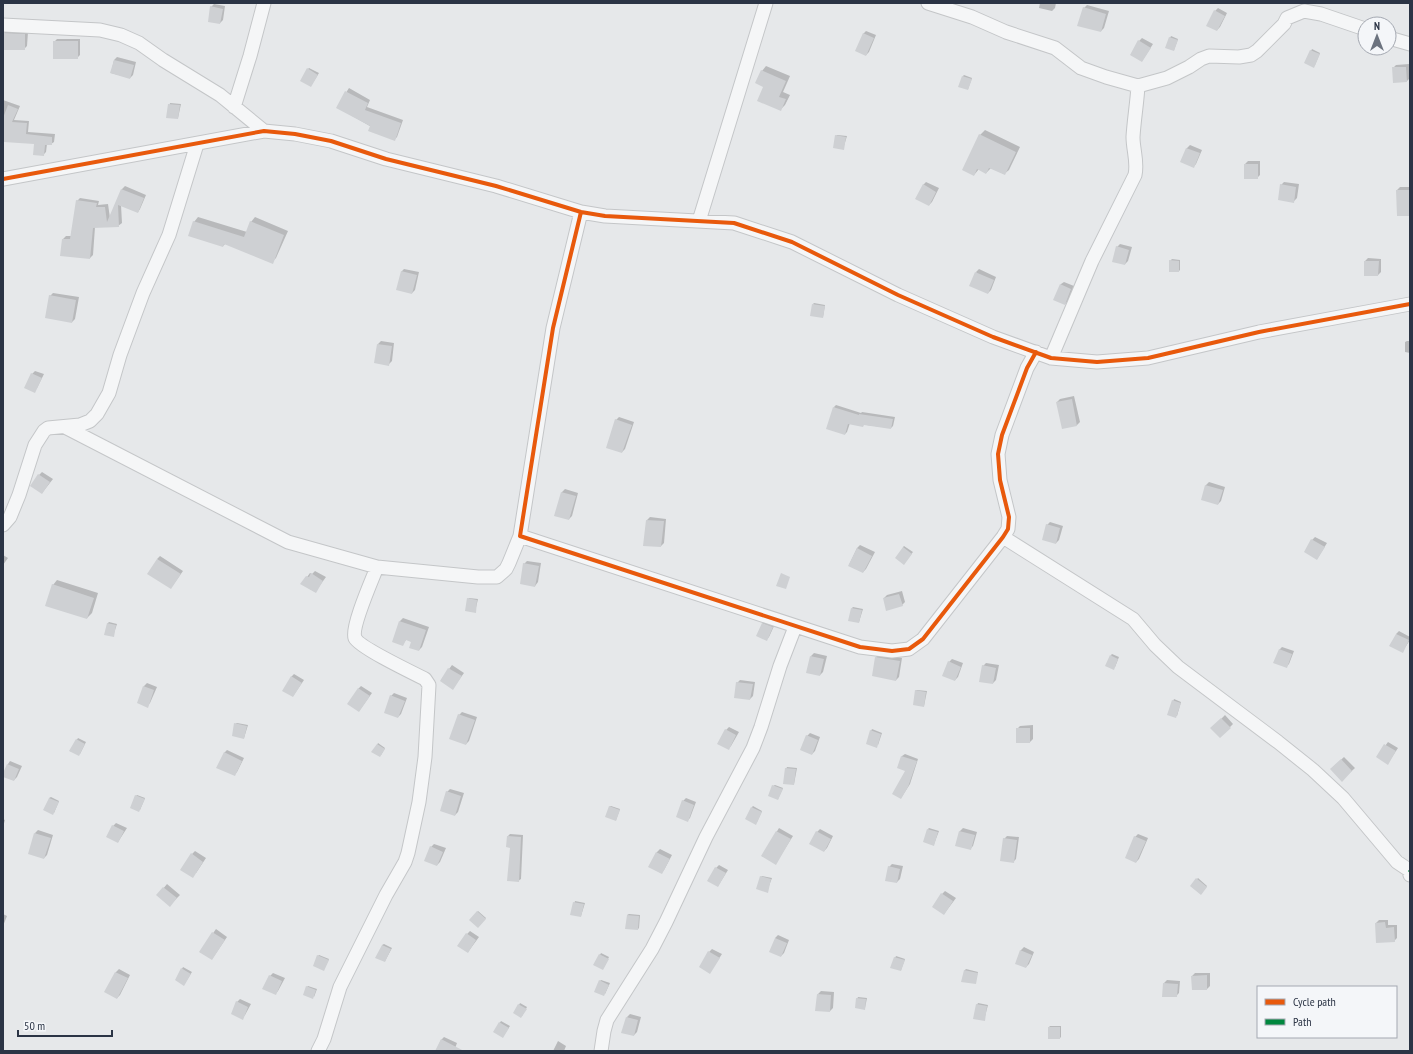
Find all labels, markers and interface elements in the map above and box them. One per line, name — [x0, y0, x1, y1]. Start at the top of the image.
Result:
north arrow — [1357, 16, 1397, 56]
text: N — [1374, 19, 1380, 33]
legend — [1257, 986, 1397, 1038]
text: Cycle path — [1293, 994, 1336, 1009]
scale bar — [18, 1012, 112, 1038]
text: Path — [1293, 1014, 1311, 1029]
text: 50 m — [24, 1018, 45, 1033]

